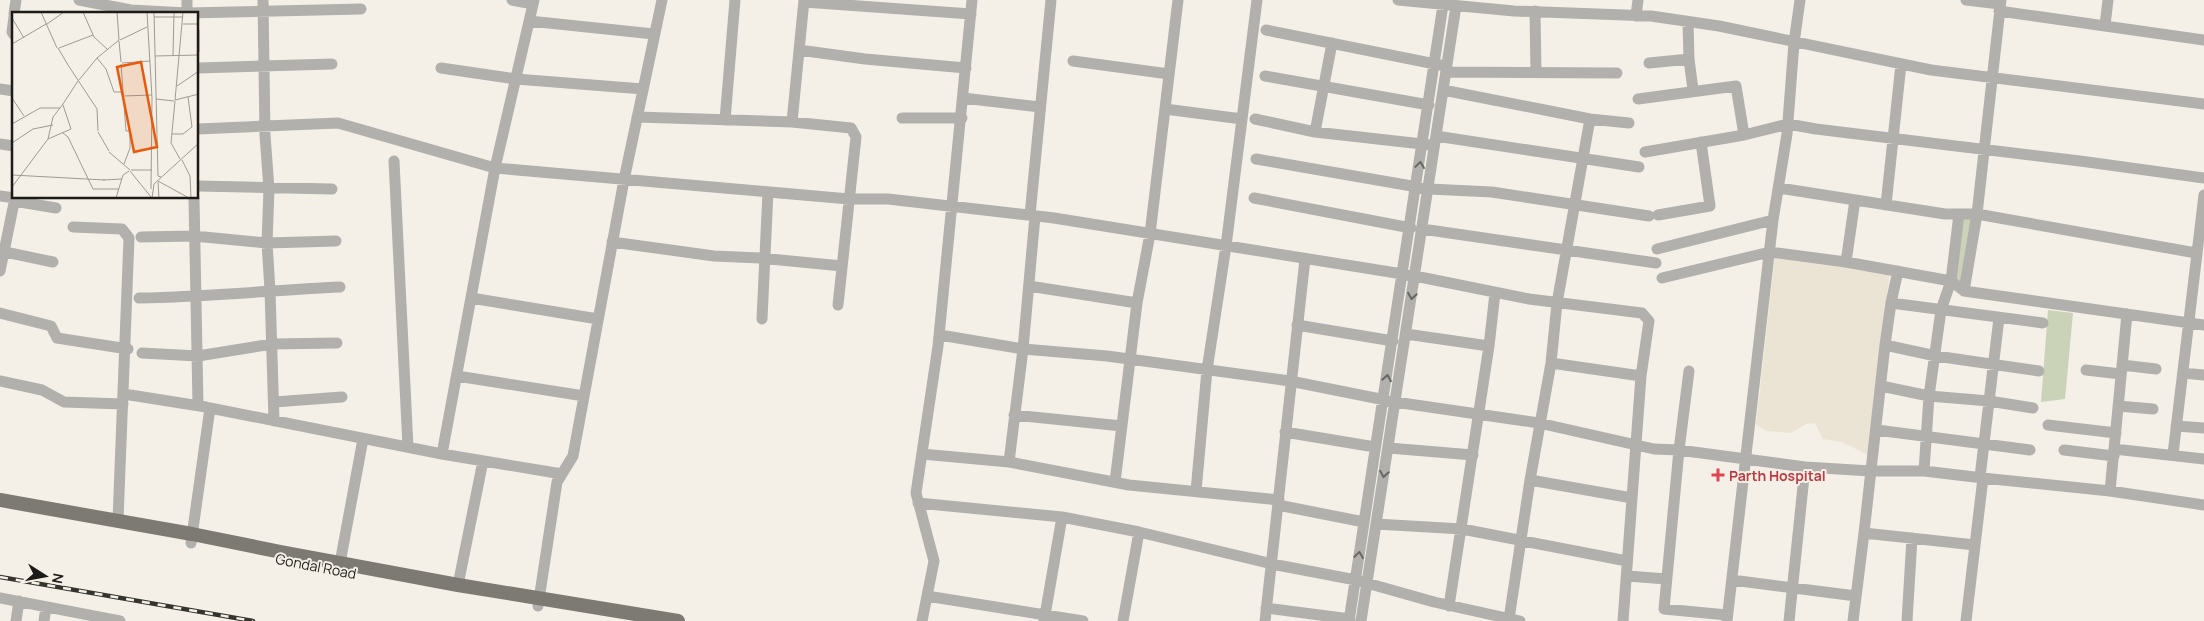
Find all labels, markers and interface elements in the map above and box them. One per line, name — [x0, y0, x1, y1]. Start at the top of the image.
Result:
inset map — [12, 12, 199, 199]
one-way arrow — [1414, 161, 1425, 169]
one-way arrow — [1407, 292, 1417, 301]
one-way arrow — [1381, 373, 1391, 382]
place label: Parth Hospital — [1729, 466, 1826, 485]
marker: Parth Hospital — [1711, 468, 1725, 482]
one-way arrow — [1380, 470, 1390, 479]
street label: Gondal Road — [274, 549, 358, 583]
north arrow — [20, 551, 70, 601]
one-way arrow — [1353, 551, 1364, 559]
text: N — [48, 572, 69, 585]

